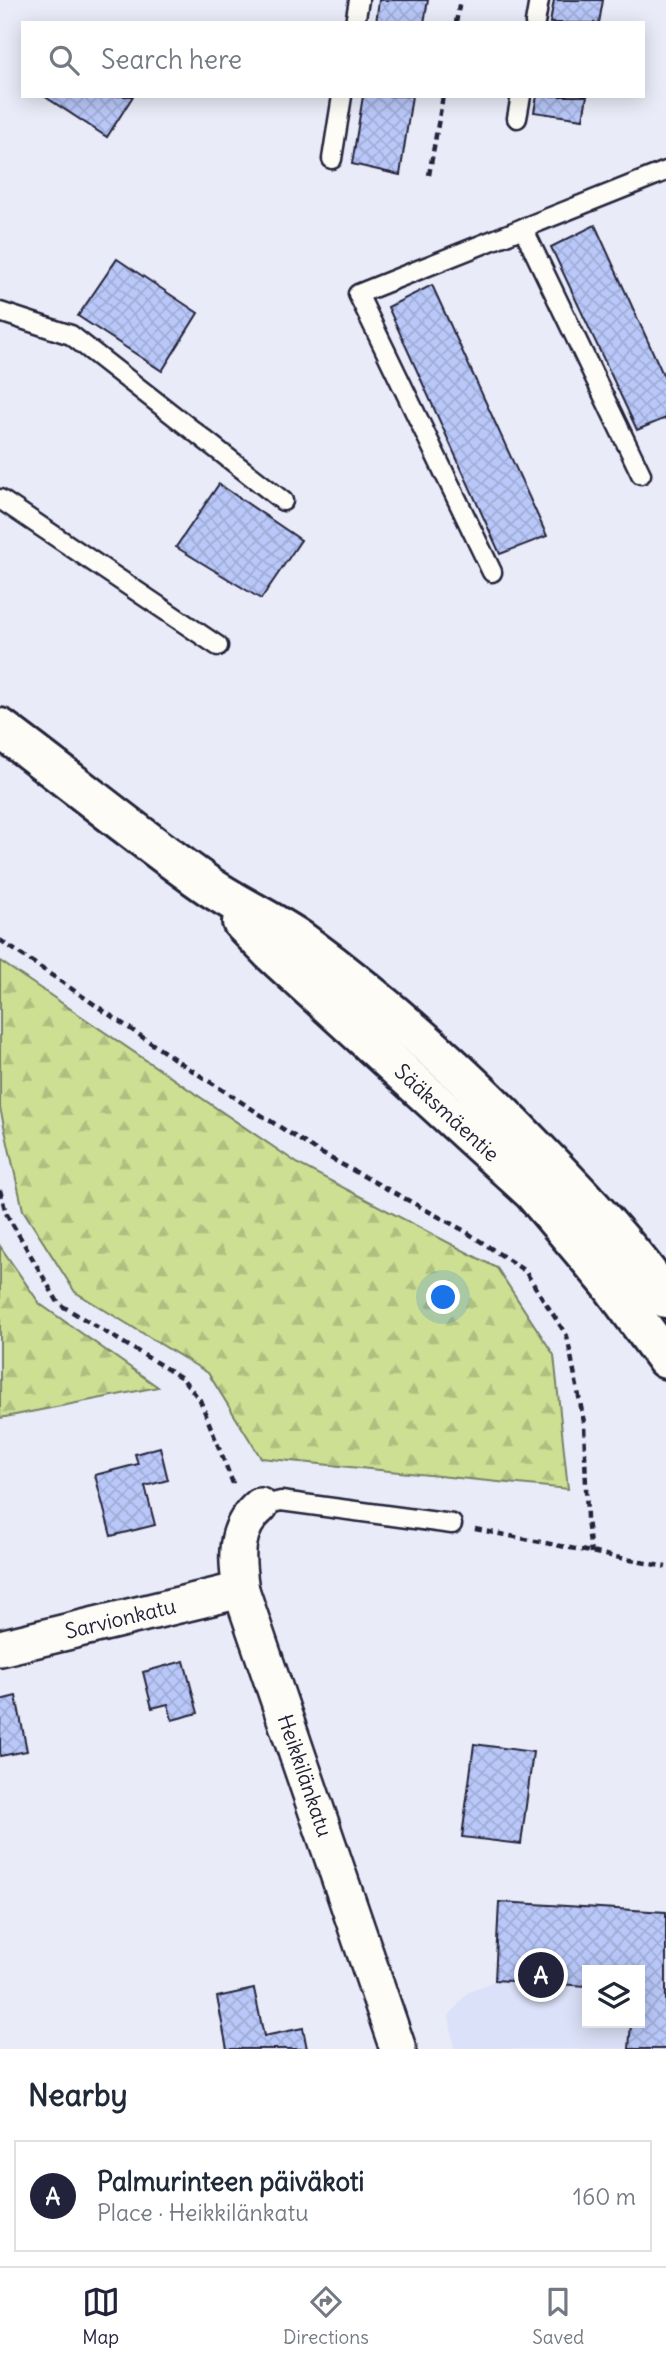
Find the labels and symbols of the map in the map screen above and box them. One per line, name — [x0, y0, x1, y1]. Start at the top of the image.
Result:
street label: Sääksmäentie — [389, 1058, 505, 1167]
your location — [426, 1280, 460, 1314]
street label: Sarvionkatu — [62, 1592, 179, 1645]
street label: Heikkilänkatu — [272, 1711, 338, 1840]
pin: A — [518, 1949, 564, 2001]

